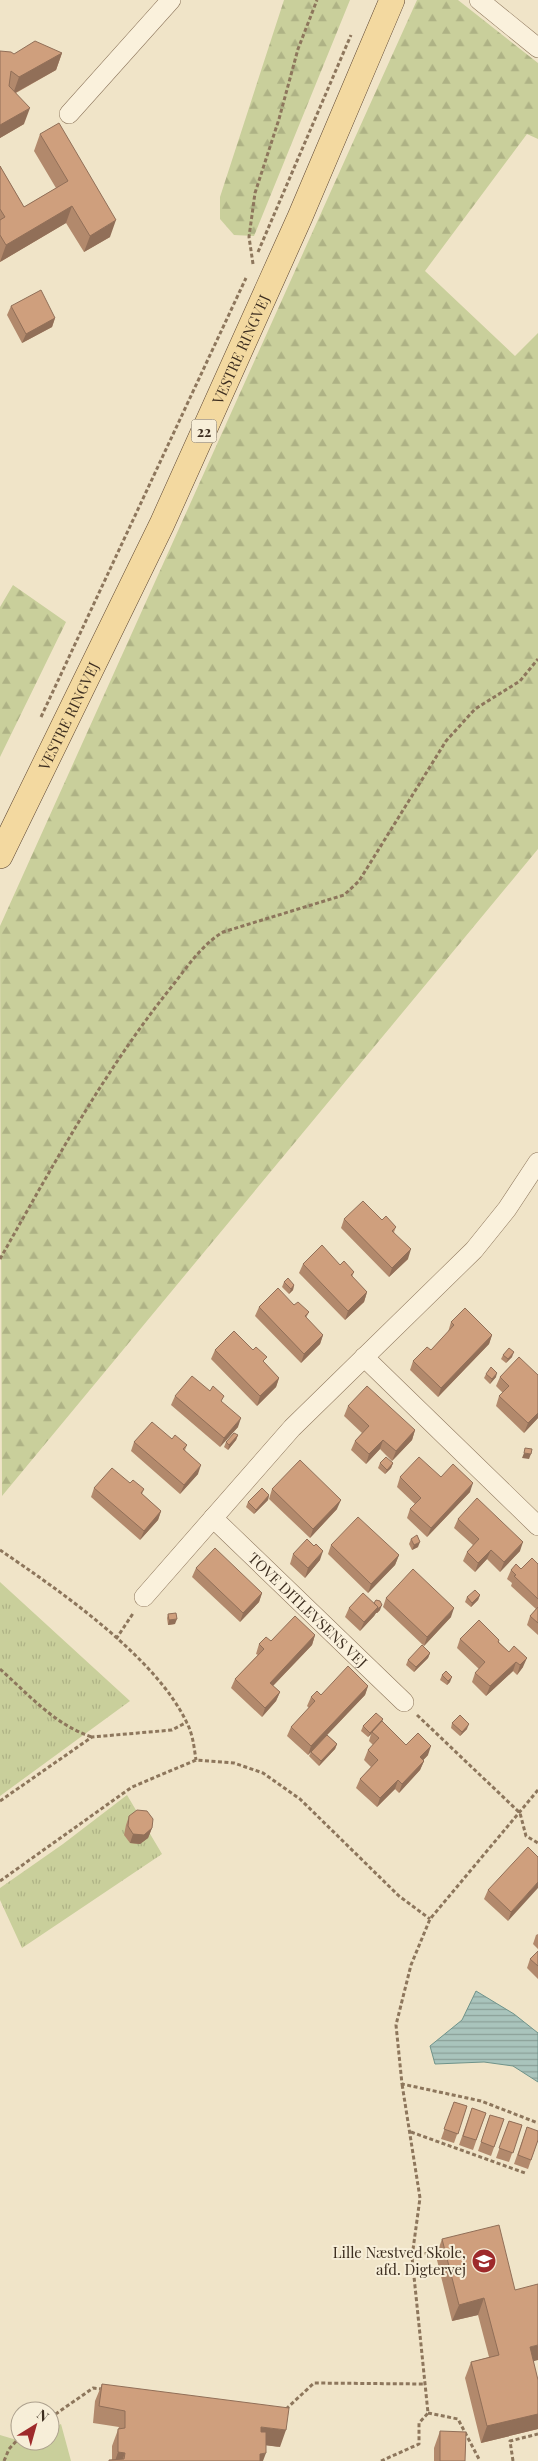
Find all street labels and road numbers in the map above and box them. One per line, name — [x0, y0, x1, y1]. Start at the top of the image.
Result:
street label: VESTRE RINGVEJ — [207, 291, 274, 408]
road number: 22 — [192, 420, 216, 442]
street label: VESTRE RINGVEJ — [33, 658, 103, 774]
street label: TOVE DITLEVSENS VEJ — [244, 1548, 372, 1672]

